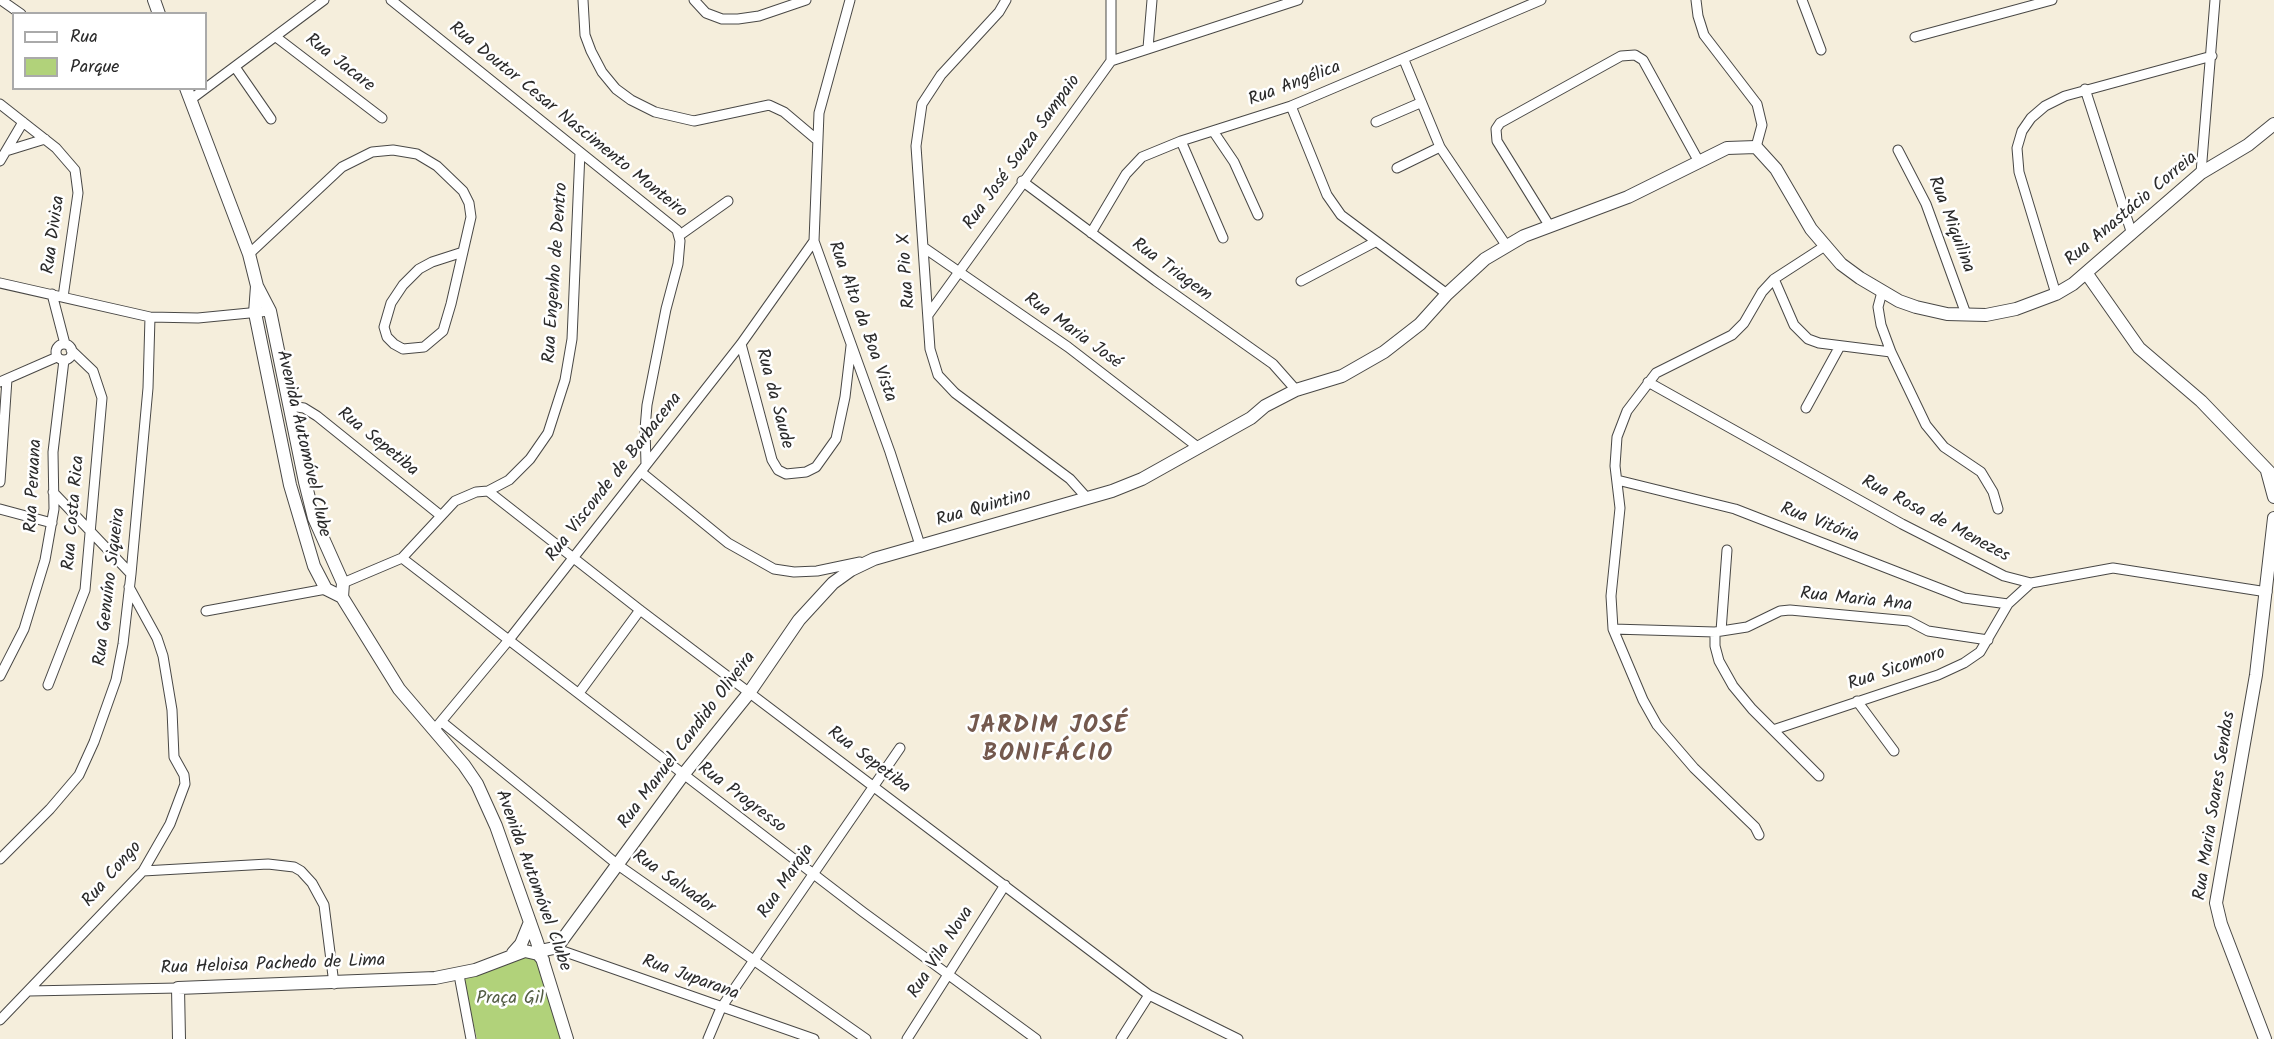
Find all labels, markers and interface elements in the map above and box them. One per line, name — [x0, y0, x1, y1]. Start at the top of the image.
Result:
legend — [12, 12, 207, 90]
street label: Rua Doutor Cesar Nascimento Monteiro — [444, 18, 690, 224]
text: Rua — [70, 23, 98, 52]
street label: Rua Jacare — [300, 30, 378, 98]
text: Parque — [70, 53, 119, 82]
street label: Rua Angélica — [1246, 58, 1344, 112]
street label: Rua José Souza Sampaio — [960, 71, 1086, 235]
street label: Rua Anastácio Correia — [2061, 148, 2203, 272]
street label: Rua Miquilina — [1922, 174, 1978, 276]
street label: Rua Engenho de Dentro — [540, 182, 574, 364]
street label: Rua Divisa — [39, 195, 71, 275]
street label: Rua Pio X — [895, 233, 921, 309]
street label: Rua Triagem — [1127, 235, 1215, 307]
street label: Rua Alto da Boa Vista — [822, 239, 900, 405]
street label: Rua Maria José — [1019, 289, 1125, 375]
street label: Rua da Saude — [749, 346, 797, 452]
street label: Avenida Automóvel Clube — [270, 348, 334, 540]
street label: Rua Visconde de Barbacena — [542, 389, 688, 567]
street label: Rua Sepetiba — [332, 404, 422, 482]
street label: Rua Peruana — [22, 439, 48, 533]
street label: Rua Costa Rica — [59, 455, 91, 571]
street label: Rua Rosa de Menezes — [1857, 472, 2013, 568]
street label: Rua Quintino — [934, 485, 1034, 533]
street label: Rua Vitória — [1777, 499, 1861, 549]
street label: Rua Genuíno Siqueira — [91, 507, 131, 667]
street label: Rua Maria Ana — [1799, 584, 1913, 618]
street label: Rua Sicomoro — [1846, 643, 1948, 697]
street label: Rua Manuel Candido Oliveira — [614, 648, 762, 834]
street label: Rua Maria Soares Sendas — [2190, 710, 2242, 902]
district label: JARDIM JOSÉ BONIFÁCIO — [967, 714, 1129, 770]
street label: Rua Sepetiba — [822, 723, 914, 799]
street label: Rua Progresso — [693, 759, 789, 839]
street label: Avenida Automóvel Clube — [489, 788, 575, 974]
street label: Rua Congo — [79, 838, 147, 912]
street label: Rua Maraja — [754, 841, 820, 923]
street label: Rua Salvador — [627, 847, 719, 919]
street label: Rua Vila Nova — [904, 903, 980, 1003]
street label: Rua Heloisa Pachedo de Lima — [160, 951, 386, 981]
street label: Rua Juparana — [639, 952, 741, 1006]
park label: Praça Gil — [476, 989, 544, 1011]

